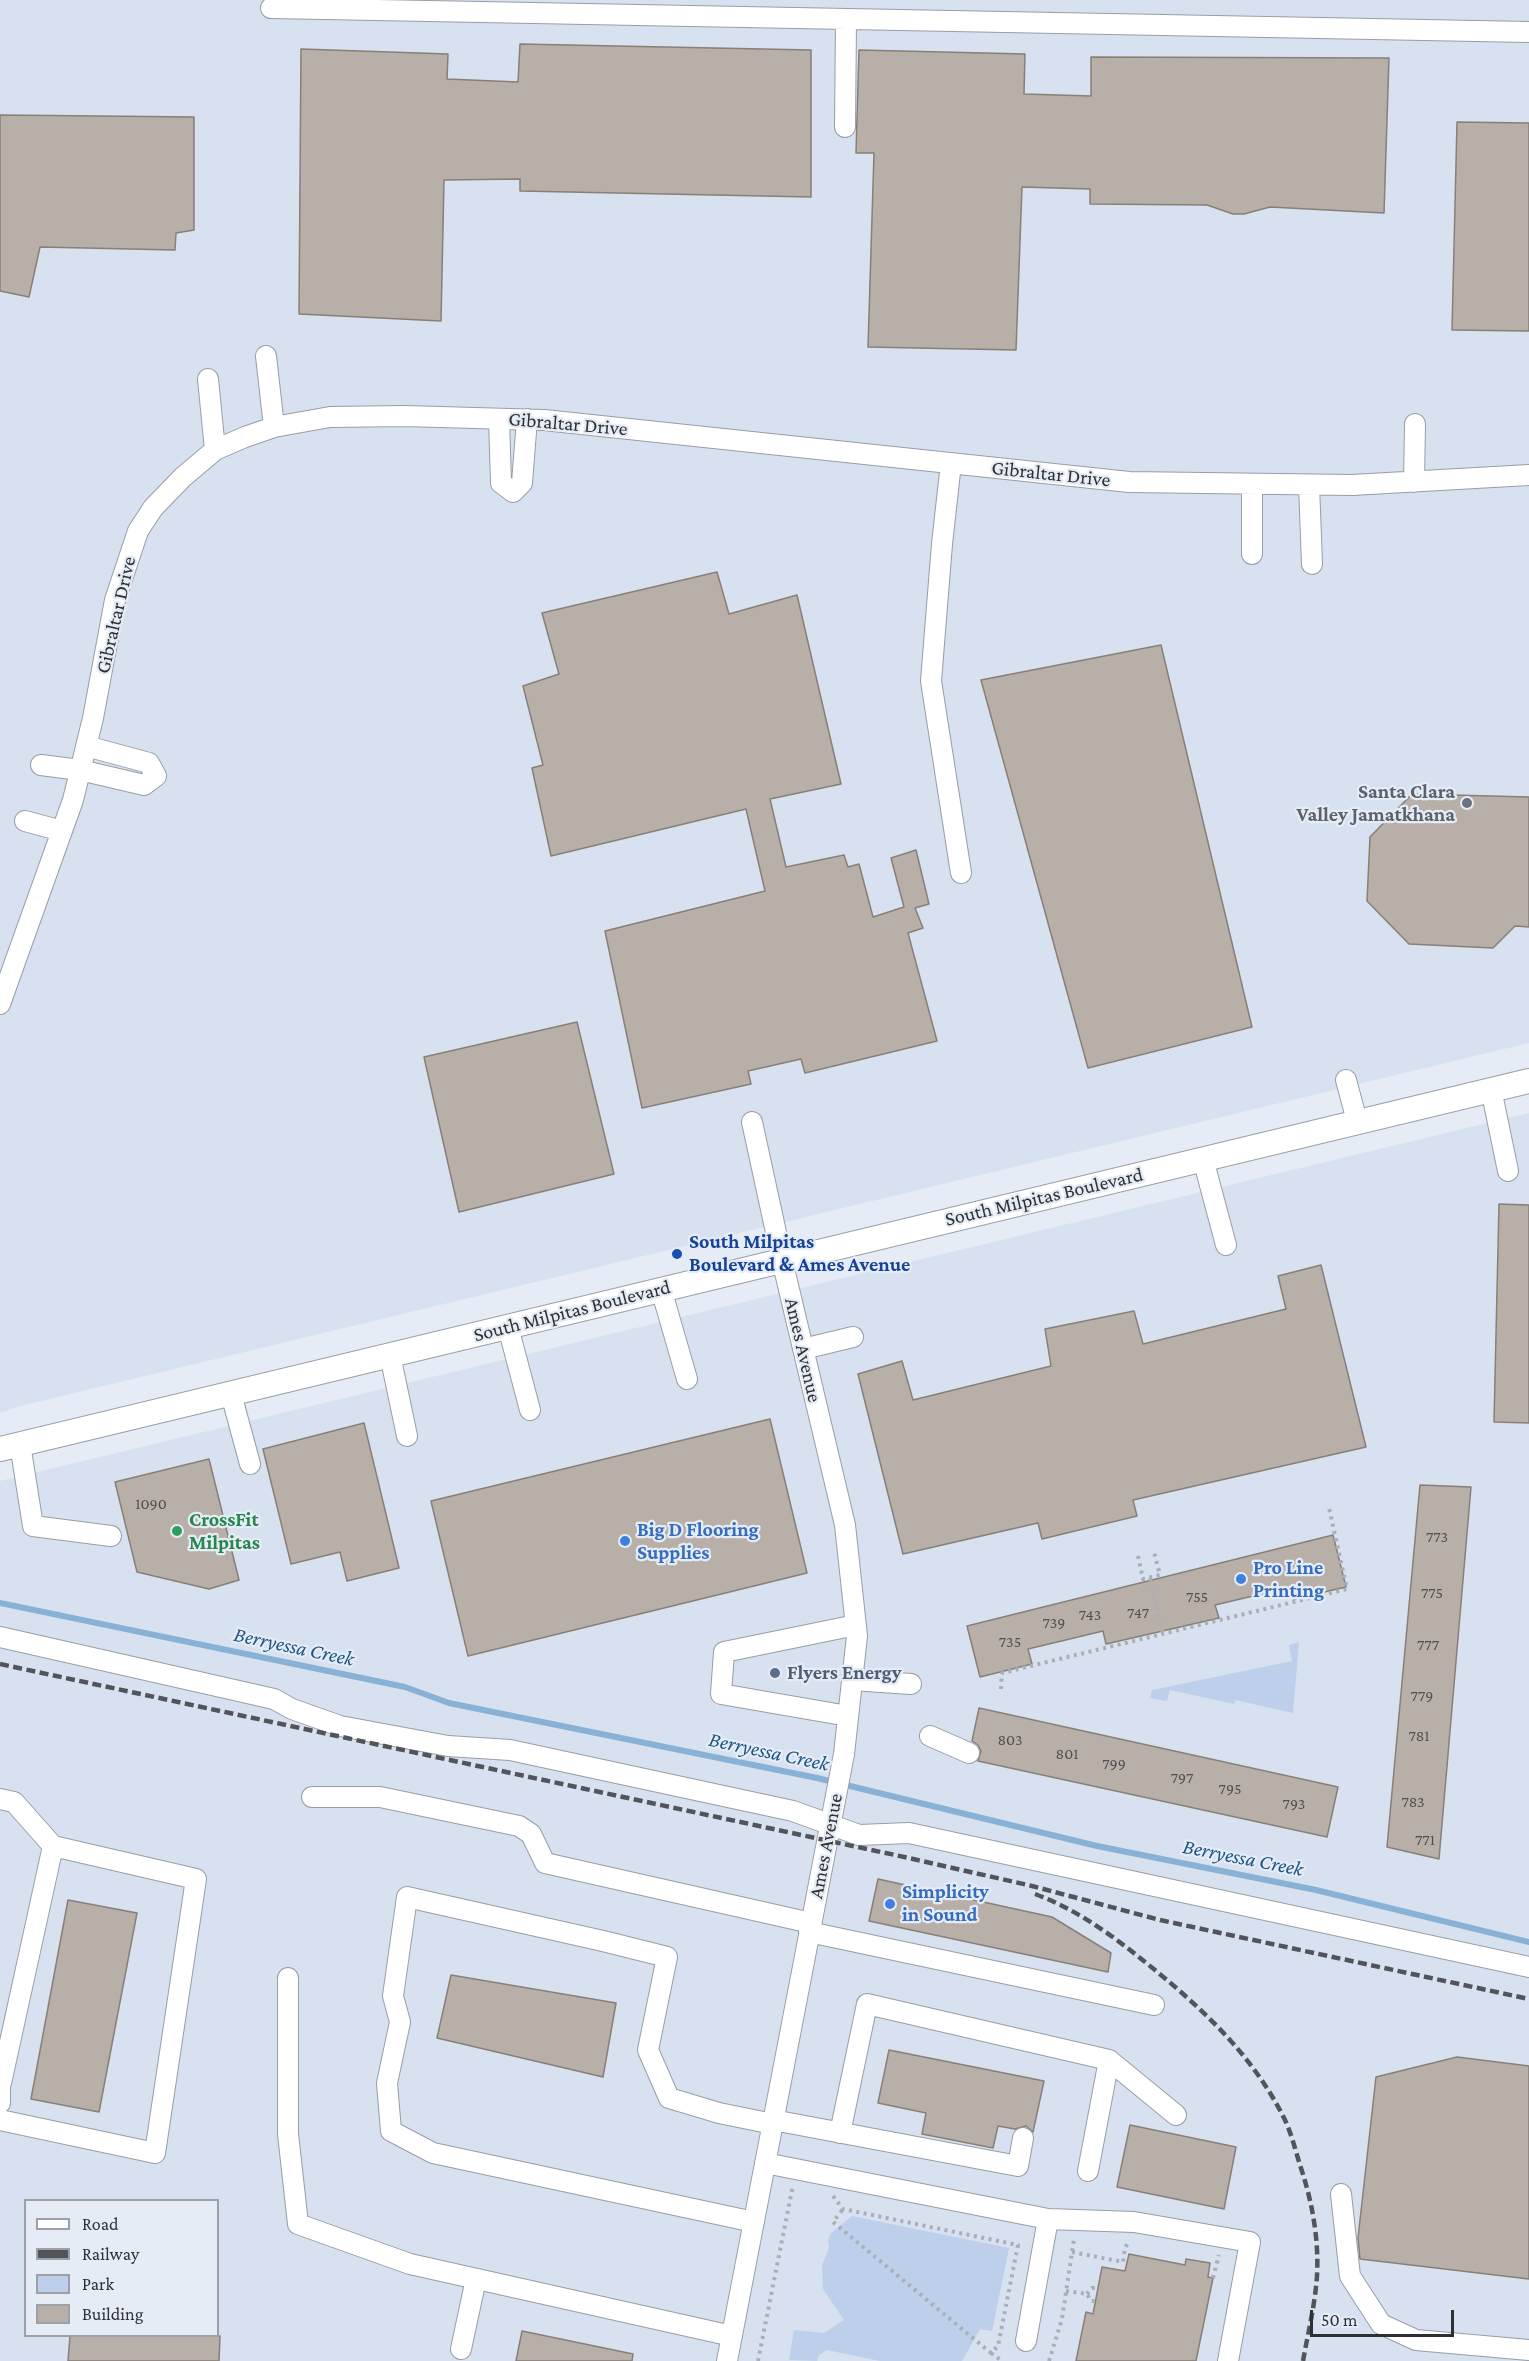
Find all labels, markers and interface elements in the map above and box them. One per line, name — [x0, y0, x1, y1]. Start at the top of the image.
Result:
street label: Gibraltar Drive — [507, 407, 629, 441]
street label: Gibraltar Drive — [990, 456, 1112, 492]
street label: Gibraltar Drive — [91, 554, 141, 676]
place label: Santa Clara Valley Jamatkhana — [1296, 780, 1455, 827]
marker: Santa Clara Valley Jamatkhana — [1460, 796, 1474, 810]
street label: South Milpitas Boulevard — [943, 1163, 1145, 1231]
place label: South Milpitas Boulevard & Ames Avenue — [689, 1230, 910, 1277]
marker: South Milpitas Boulevard & Ames Avenue — [670, 1247, 684, 1261]
street label: South Milpitas Boulevard — [471, 1275, 673, 1347]
street label: Ames Avenue — [779, 1295, 827, 1405]
house number: 1090 — [135, 1494, 167, 1514]
place label: CrossFit Milpitas — [189, 1508, 260, 1555]
place label: Big D Flooring Supplies — [637, 1518, 759, 1565]
marker: CrossFit Milpitas — [170, 1524, 184, 1538]
house number: 773 — [1426, 1527, 1448, 1547]
marker: Big D Flooring Supplies — [618, 1534, 632, 1548]
place label: Pro Line Printing — [1253, 1556, 1324, 1603]
marker: Pro Line Printing — [1234, 1572, 1248, 1586]
house number: 775 — [1421, 1583, 1443, 1603]
house number: 755 — [1186, 1587, 1208, 1607]
house number: 747 — [1127, 1603, 1149, 1623]
house number: 743 — [1079, 1605, 1101, 1625]
house number: 739 — [1043, 1613, 1065, 1633]
water label: Berryessa Creek — [232, 1622, 356, 1672]
house number: 735 — [999, 1632, 1021, 1652]
house number: 777 — [1417, 1635, 1439, 1655]
place label: Flyers Energy — [787, 1661, 901, 1685]
marker: Flyers Energy — [768, 1666, 782, 1680]
house number: 779 — [1411, 1686, 1433, 1706]
house number: 781 — [1408, 1726, 1430, 1746]
water label: Berryessa Creek — [707, 1727, 831, 1777]
house number: 803 — [997, 1730, 1023, 1750]
house number: 801 — [1056, 1744, 1078, 1764]
house number: 799 — [1102, 1754, 1126, 1774]
house number: 797 — [1171, 1768, 1193, 1788]
house number: 795 — [1219, 1779, 1241, 1799]
street label: Ames Avenue — [804, 1791, 848, 1901]
house number: 783 — [1401, 1792, 1425, 1812]
house number: 793 — [1283, 1794, 1305, 1814]
house number: 771 — [1415, 1830, 1435, 1850]
water label: Berryessa Creek — [1181, 1834, 1305, 1882]
place label: Simplicity in Sound — [902, 1880, 989, 1927]
marker: Simplicity in Sound — [883, 1897, 897, 1911]
legend — [24, 2199, 219, 2337]
text: Road — [82, 2214, 119, 2234]
text: Railway — [82, 2244, 139, 2264]
text: Park — [82, 2274, 114, 2294]
scale bar — [1313, 2298, 1457, 2336]
text: Building — [82, 2304, 143, 2324]
text: 50 m — [1321, 2310, 1358, 2330]

